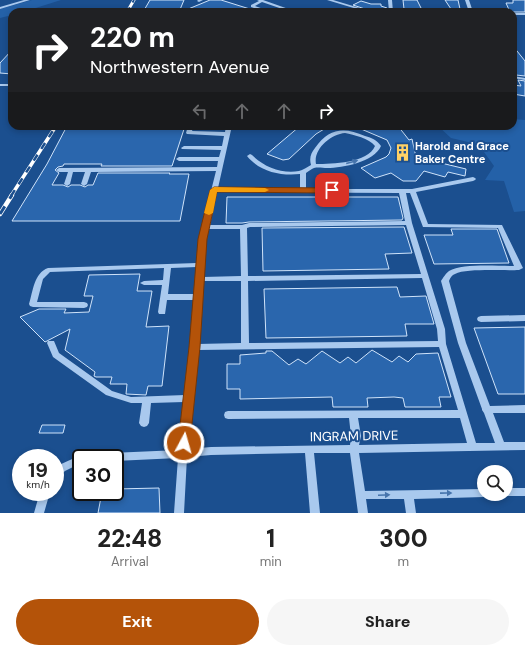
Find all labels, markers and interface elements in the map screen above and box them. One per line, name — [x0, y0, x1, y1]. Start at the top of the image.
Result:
text: 220 m — [90, 19, 175, 56]
icon: right — [24, 24, 76, 76]
text: Northwestern Avenue — [90, 55, 269, 79]
icon: left — [189, 100, 211, 122]
icon: ahead — [231, 100, 253, 122]
icon: ahead — [273, 100, 295, 122]
icon: right — [315, 100, 337, 122]
place label: Harold and Grace Baker Centre — [415, 139, 509, 166]
building icon: Harold and Grace Baker Centre — [392, 142, 412, 162]
one-way arrow — [346, 158, 358, 164]
pin — [315, 173, 349, 207]
icon: arrive — [321, 179, 343, 201]
position arrow — [163, 422, 205, 464]
street label: INGRAM DRIVE — [310, 427, 398, 445]
speed limit sign: 30 — [72, 449, 124, 501]
text: 19 — [28, 457, 48, 483]
map controls — [477, 465, 513, 501]
button: search — [477, 465, 513, 501]
text: km/h — [26, 478, 50, 491]
one-way arrow — [440, 490, 453, 496]
one-way arrow — [378, 491, 390, 498]
text: 22:48 — [97, 523, 162, 554]
text: 1 — [266, 523, 275, 554]
text: 300 — [379, 523, 428, 554]
text: Arrival — [111, 553, 149, 570]
text: min — [260, 553, 282, 570]
text: m — [398, 553, 409, 570]
button: Exit — [16, 599, 259, 645]
button: Share — [267, 599, 509, 645]

